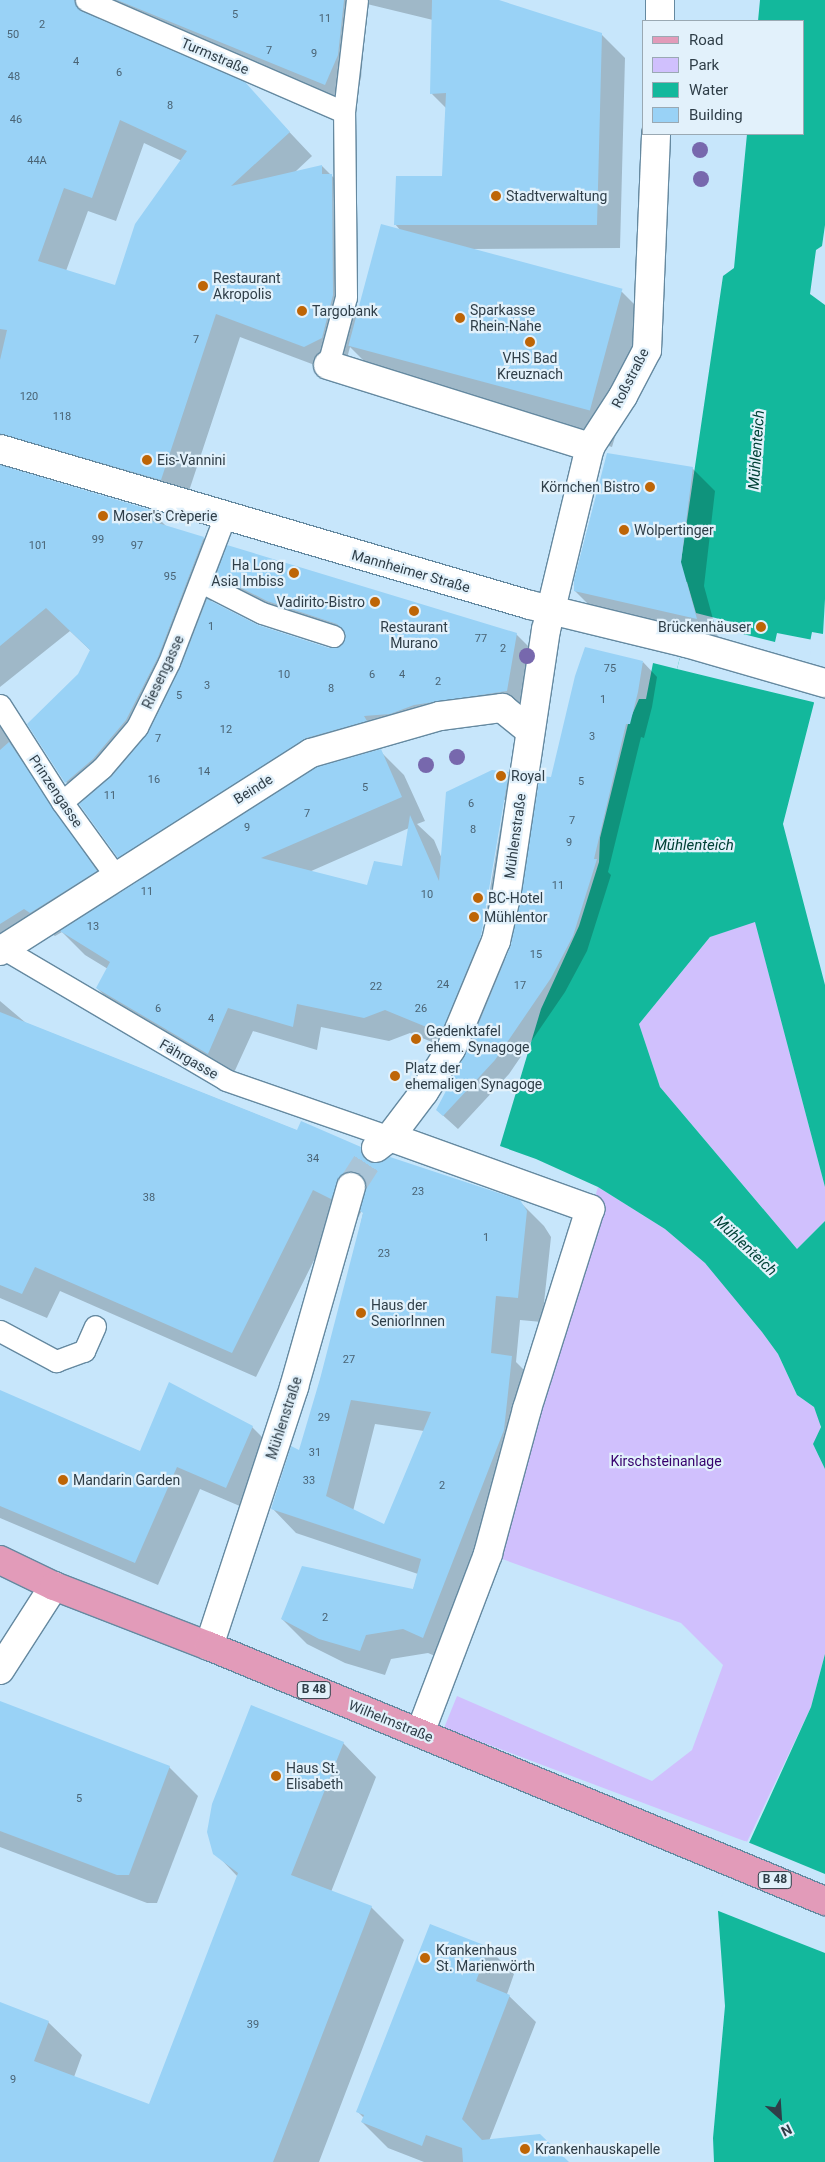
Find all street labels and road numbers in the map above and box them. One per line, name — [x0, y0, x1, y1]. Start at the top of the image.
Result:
street label: Turmstraße — [179, 34, 251, 78]
street label: Roßstraße — [608, 345, 652, 411]
street label: Mannheimer Straße — [350, 546, 472, 596]
street label: Riesengasse — [139, 633, 187, 711]
street label: Prinzengasse — [26, 751, 86, 831]
street label: Beinde — [230, 771, 276, 807]
street label: Mühlenstraße — [501, 792, 529, 880]
street label: Fährgasse — [157, 1036, 221, 1082]
street label: Mühlenstraße — [263, 1375, 305, 1461]
road number: B 48 — [296, 1680, 332, 1700]
street label: Wilhelmstraße — [346, 1696, 436, 1746]
road number: B 48 — [758, 1870, 792, 1890]

